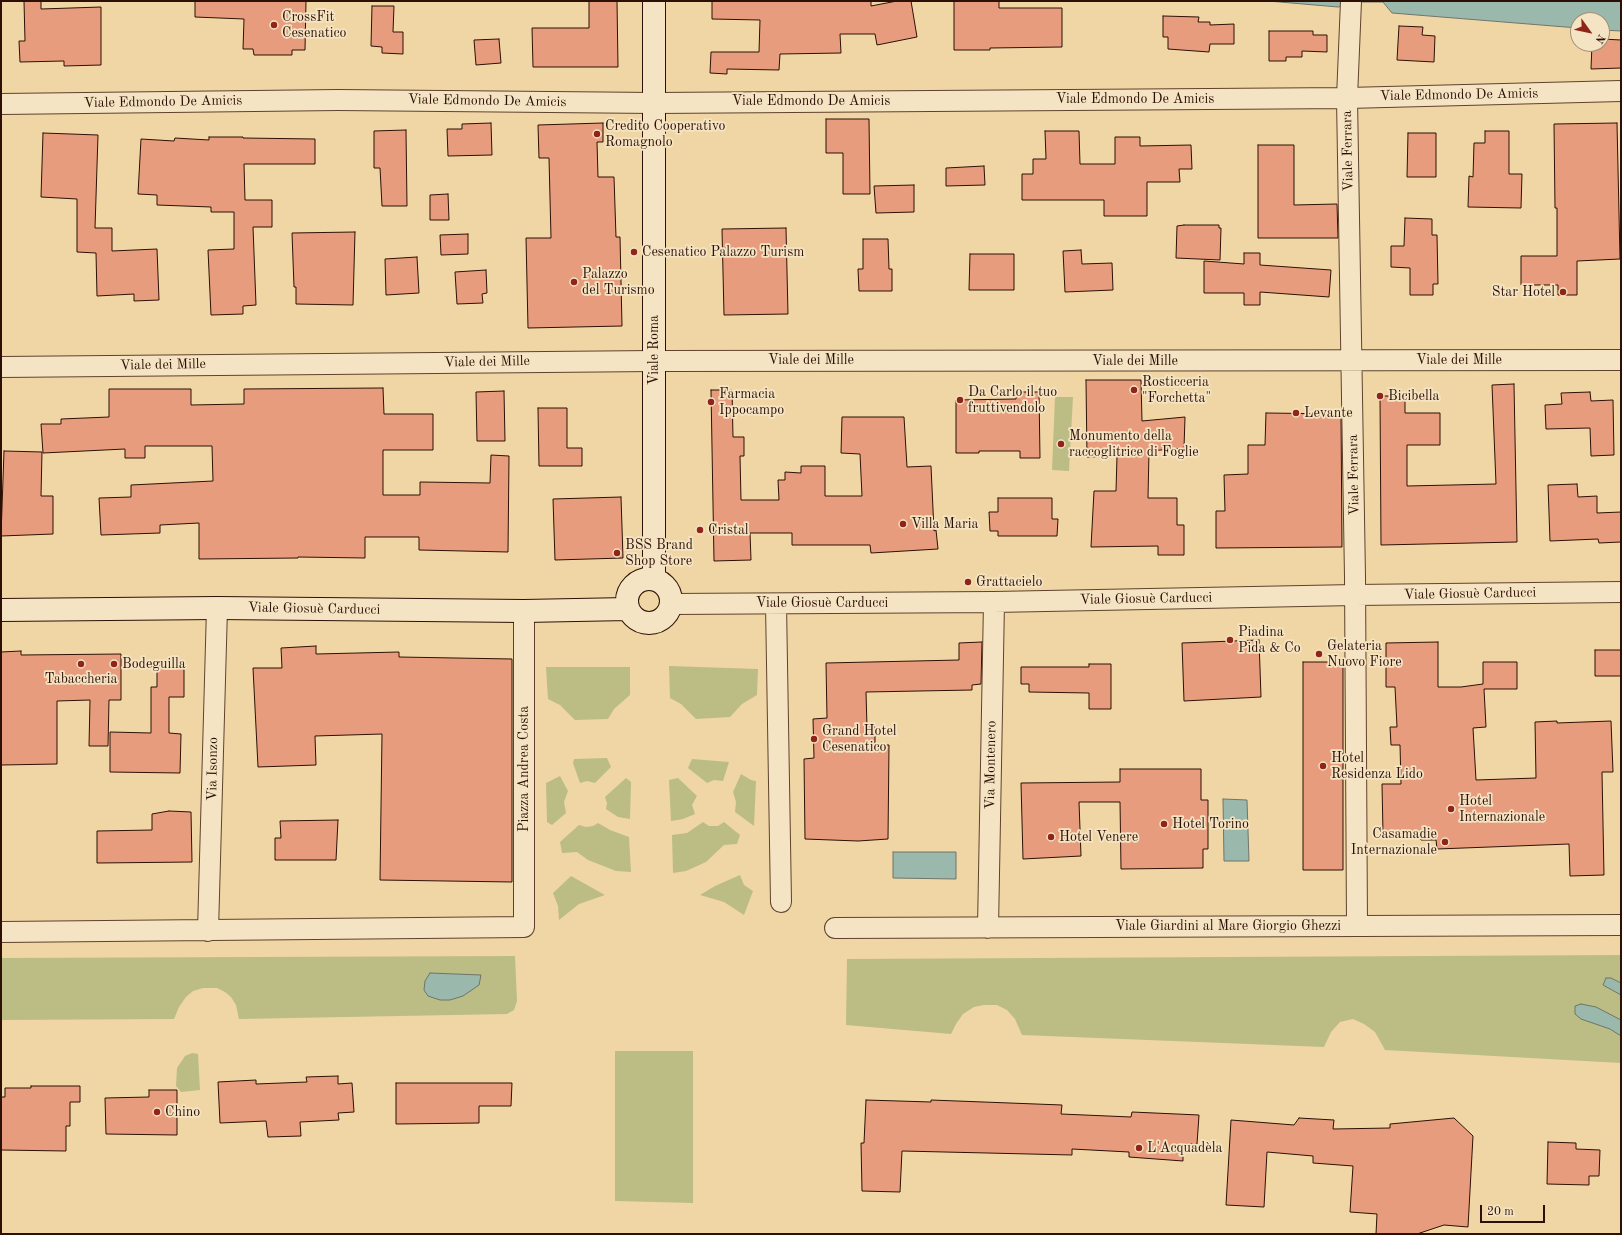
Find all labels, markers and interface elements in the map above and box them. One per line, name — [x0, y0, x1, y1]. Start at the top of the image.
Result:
place label: CrossFit Cesenatico — [282, 9, 347, 42]
north arrow — [1570, 12, 1610, 52]
marker: CrossFit Cesenatico — [269, 20, 279, 30]
text: N — [1593, 32, 1607, 45]
street label: Viale Edmondo De Amicis — [1380, 85, 1538, 105]
street label: Viale Edmondo De Amicis — [408, 91, 566, 111]
street label: Viale Edmondo De Amicis — [1056, 91, 1214, 107]
street label: Viale Edmondo De Amicis — [84, 92, 242, 112]
street label: Viale Edmondo De Amicis — [732, 93, 890, 109]
street label: Viale Ferrara — [1339, 110, 1357, 192]
place label: Credito Cooperativo Romagnolo — [605, 118, 725, 150]
marker: Credito Cooperativo Romagnolo — [592, 129, 602, 139]
place label: Cesenatico Palazzo Turism — [642, 244, 804, 260]
marker: Cesenatico Palazzo Turism — [629, 247, 639, 257]
place label: Palazzo del Turismo — [582, 266, 655, 298]
marker: Palazzo del Turismo — [569, 277, 579, 287]
place label: Star Hotel — [1492, 284, 1555, 300]
marker: Star Hotel — [1558, 287, 1568, 297]
street label: Viale Roma — [646, 315, 662, 385]
street label: Viale dei Mille — [768, 352, 854, 368]
street label: Viale dei Mille — [1416, 352, 1502, 368]
street label: Viale dei Mille — [444, 353, 530, 371]
street label: Viale dei Mille — [1092, 353, 1178, 369]
street label: Viale dei Mille — [120, 356, 206, 374]
place label: Rosticceria "Forchetta" — [1142, 374, 1211, 406]
place label: Da Carlo il tuo fruttivendolo — [968, 384, 1057, 416]
marker: Rosticceria "Forchetta" — [1129, 385, 1139, 395]
place label: Farmacia Ippocampo — [719, 386, 784, 418]
place label: Bicibella — [1388, 388, 1439, 404]
marker: Bicibella — [1375, 391, 1385, 401]
marker: Da Carlo il tuo fruttivendolo — [955, 395, 965, 405]
marker: Farmacia Ippocampo — [706, 397, 716, 407]
place label: Levante — [1304, 405, 1353, 421]
marker: Levante — [1291, 408, 1301, 418]
place label: Monumento della raccoglitrice di Foglie — [1069, 428, 1199, 460]
street label: Viale Ferrara — [1345, 434, 1363, 516]
marker: Monumento della raccoglitrice di Foglie — [1056, 439, 1066, 449]
place label: Villa Maria — [911, 516, 978, 532]
marker: Villa Maria — [898, 519, 908, 529]
place label: Cristal — [708, 522, 749, 538]
marker: Cristal — [695, 525, 705, 535]
place label: BSS Brand Shop Store — [625, 537, 693, 570]
marker: BSS Brand Shop Store — [612, 548, 622, 558]
place label: Grattacielo — [976, 574, 1042, 590]
marker: Grattacielo — [963, 577, 973, 587]
street label: Viale Giosuè Carducci — [1404, 584, 1536, 604]
street label: Viale Giosuè Carducci — [1080, 589, 1212, 609]
street label: Viale Giosuè Carducci — [756, 595, 888, 611]
street label: Viale Giosuè Carducci — [248, 599, 380, 619]
place label: Piadina Pida & Co — [1238, 624, 1301, 656]
marker: Piadina Pida & Co — [1225, 635, 1235, 645]
place label: Gelateria Nuovo Fiore — [1327, 638, 1402, 670]
marker: Gelateria Nuovo Fiore — [1314, 649, 1324, 659]
place label: Bodeguilla — [122, 656, 186, 672]
marker: Tabaccheria — [76, 659, 86, 669]
marker: Bodeguilla — [109, 659, 119, 669]
place label: Tabaccheria — [45, 671, 117, 687]
street label: Piazza Andrea Costa — [516, 706, 532, 832]
street label: Via Montenero — [982, 720, 1000, 810]
place label: Grand Hotel Cesenatico — [822, 723, 897, 756]
marker: Grand Hotel Cesenatico — [809, 734, 819, 744]
street label: Via Isonzo — [204, 737, 222, 801]
place label: Hotel Residenza Lido — [1331, 750, 1423, 782]
marker: Hotel Residenza Lido — [1318, 761, 1328, 771]
place label: Hotel Internazionale — [1459, 793, 1545, 826]
marker: Hotel Internazionale — [1446, 804, 1456, 814]
place label: Hotel Torino — [1172, 816, 1249, 832]
marker: Hotel Torino — [1159, 819, 1169, 829]
place label: Casamadie Internazionale — [1351, 826, 1437, 858]
place label: Hotel Venere — [1059, 829, 1138, 845]
marker: Hotel Venere — [1046, 832, 1056, 842]
marker: Casamadie Internazionale — [1440, 837, 1450, 847]
street label: Viale Giardini al Mare Giorgio Ghezzi — [1115, 918, 1341, 934]
place label: Chino — [165, 1104, 200, 1120]
marker: Chino — [152, 1107, 162, 1117]
place label: L'Acquadèla — [1147, 1140, 1222, 1156]
marker: L'Acquadèla — [1134, 1143, 1144, 1153]
scale bar — [1482, 1197, 1547, 1223]
text: 20 m — [1487, 1206, 1514, 1218]

